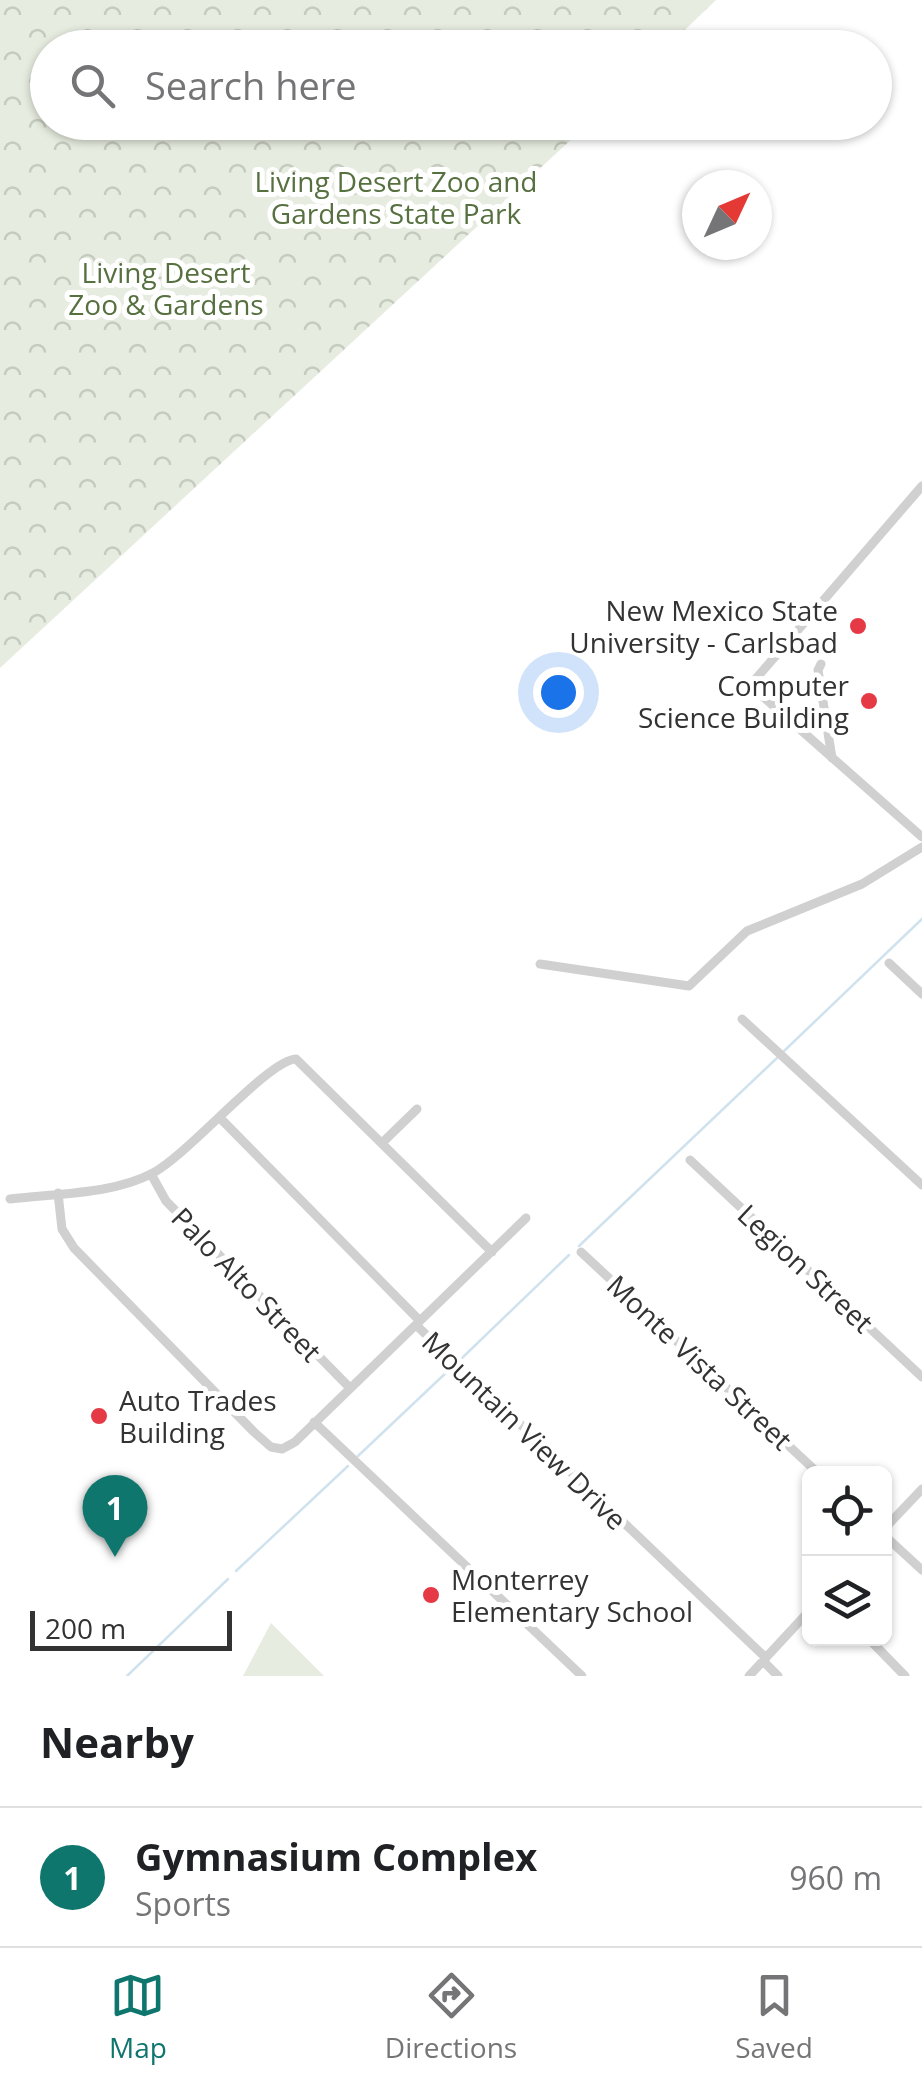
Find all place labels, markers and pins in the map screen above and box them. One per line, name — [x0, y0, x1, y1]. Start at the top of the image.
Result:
place label: New Mexico State University - Carlsbad — [569, 591, 838, 661]
marker: New Mexico State University - Carlsbad — [847, 615, 869, 637]
place label: Computer Science Building — [638, 666, 850, 736]
marker: Computer Science Building — [858, 690, 880, 712]
place label: Auto Trades Building — [119, 1381, 277, 1451]
marker: Auto Trades Building — [88, 1405, 110, 1427]
pin: 1 — [82, 1474, 148, 1557]
place label: Monterrey Elementary School — [451, 1560, 693, 1630]
marker: Monterrey Elementary School — [420, 1584, 442, 1606]

